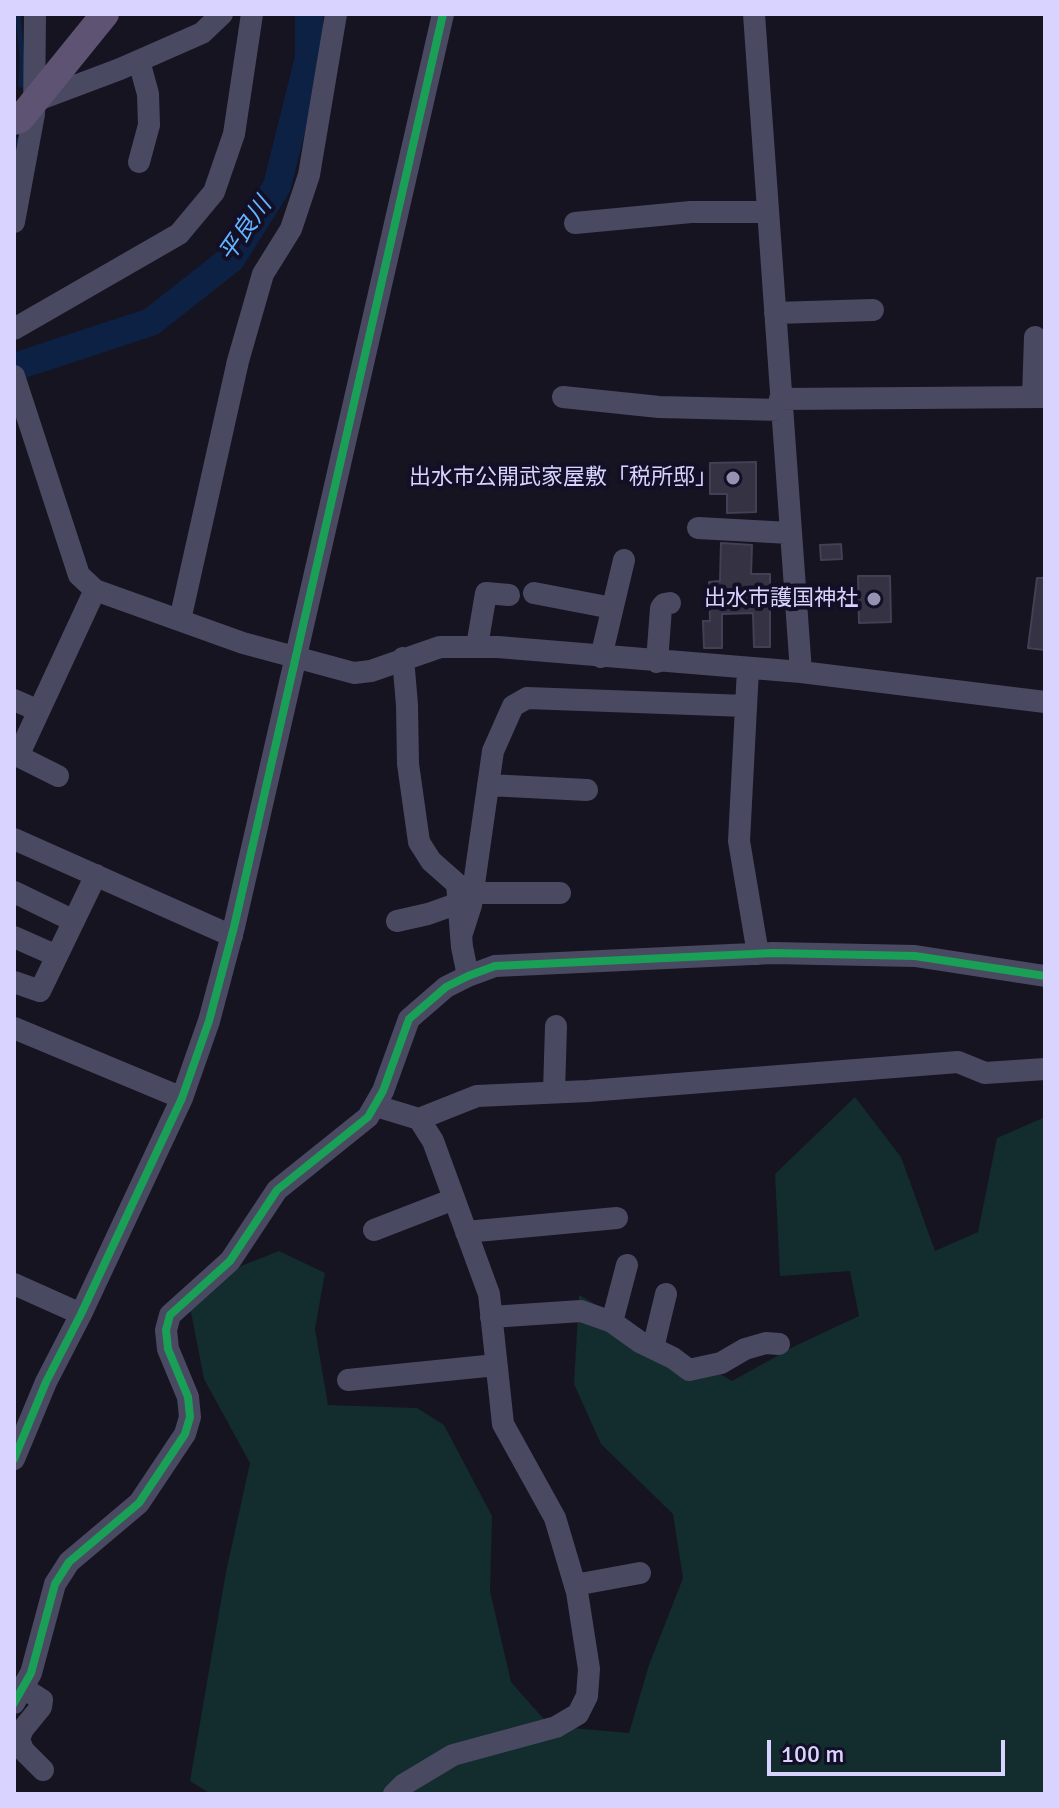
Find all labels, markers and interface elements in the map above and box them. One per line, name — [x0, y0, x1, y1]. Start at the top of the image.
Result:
water label: 平良川 — [214, 192, 278, 268]
place label: 出水市公開武家屋敷「税所邸」 — [409, 465, 717, 491]
marker: 出水市公開武家屋敷「税所邸」 — [724, 469, 742, 487]
place label: 出水市護国神社 — [704, 586, 858, 612]
marker: 出水市護国神社 — [865, 590, 883, 608]
scale bar — [771, 1724, 1009, 1774]
text: 100 m — [781, 1739, 844, 1769]

